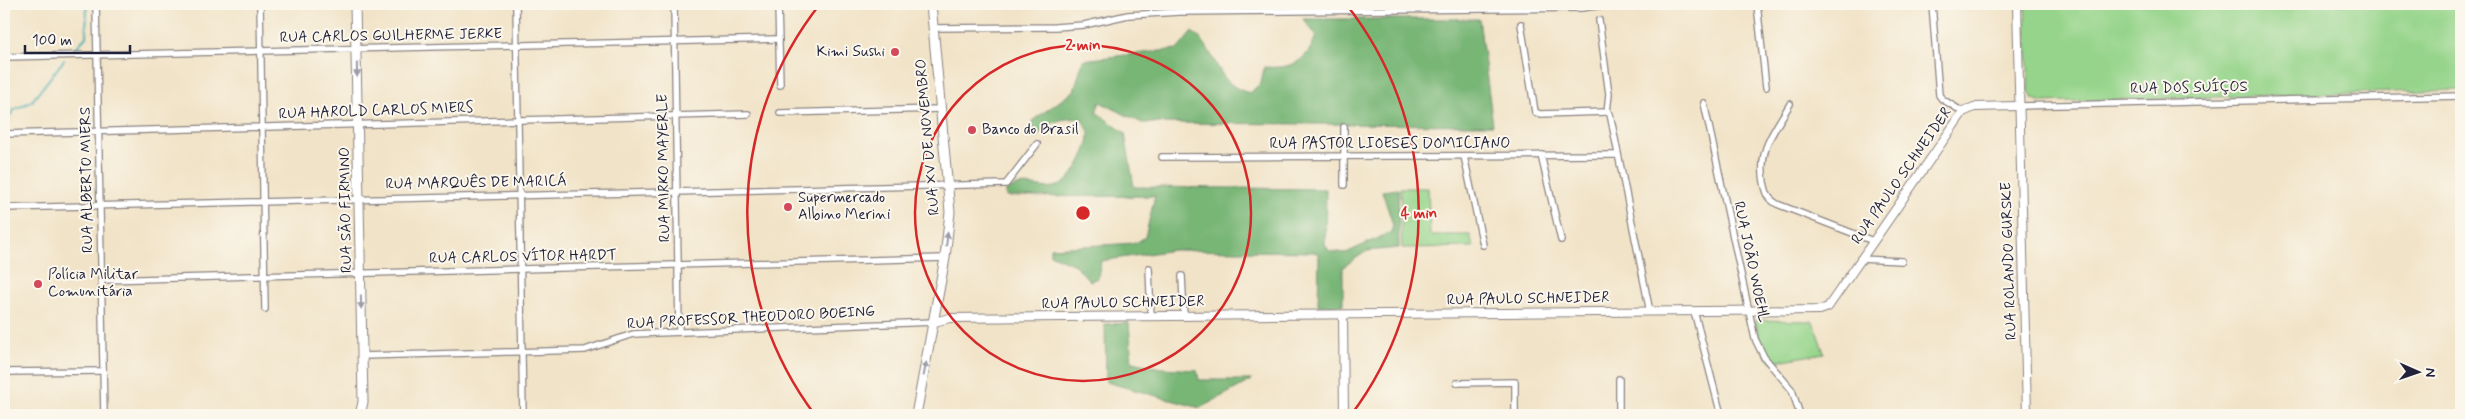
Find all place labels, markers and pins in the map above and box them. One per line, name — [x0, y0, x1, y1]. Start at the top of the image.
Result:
place label: Kimi Sushi — [817, 42, 885, 62]
marker: Kimi Sushi — [889, 46, 901, 58]
place label: Banco do Brasil — [982, 120, 1079, 140]
marker: Banco do Brasil — [966, 124, 978, 136]
place label: Supermercado Albino Merini — [798, 188, 890, 225]
marker: Supermercado Albino Merini — [782, 201, 794, 213]
centre of rings — [1074, 204, 1092, 222]
place label: Polícia Militar Comunitária — [48, 265, 139, 302]
marker: Polícia Militar Comunitária — [32, 278, 44, 290]

